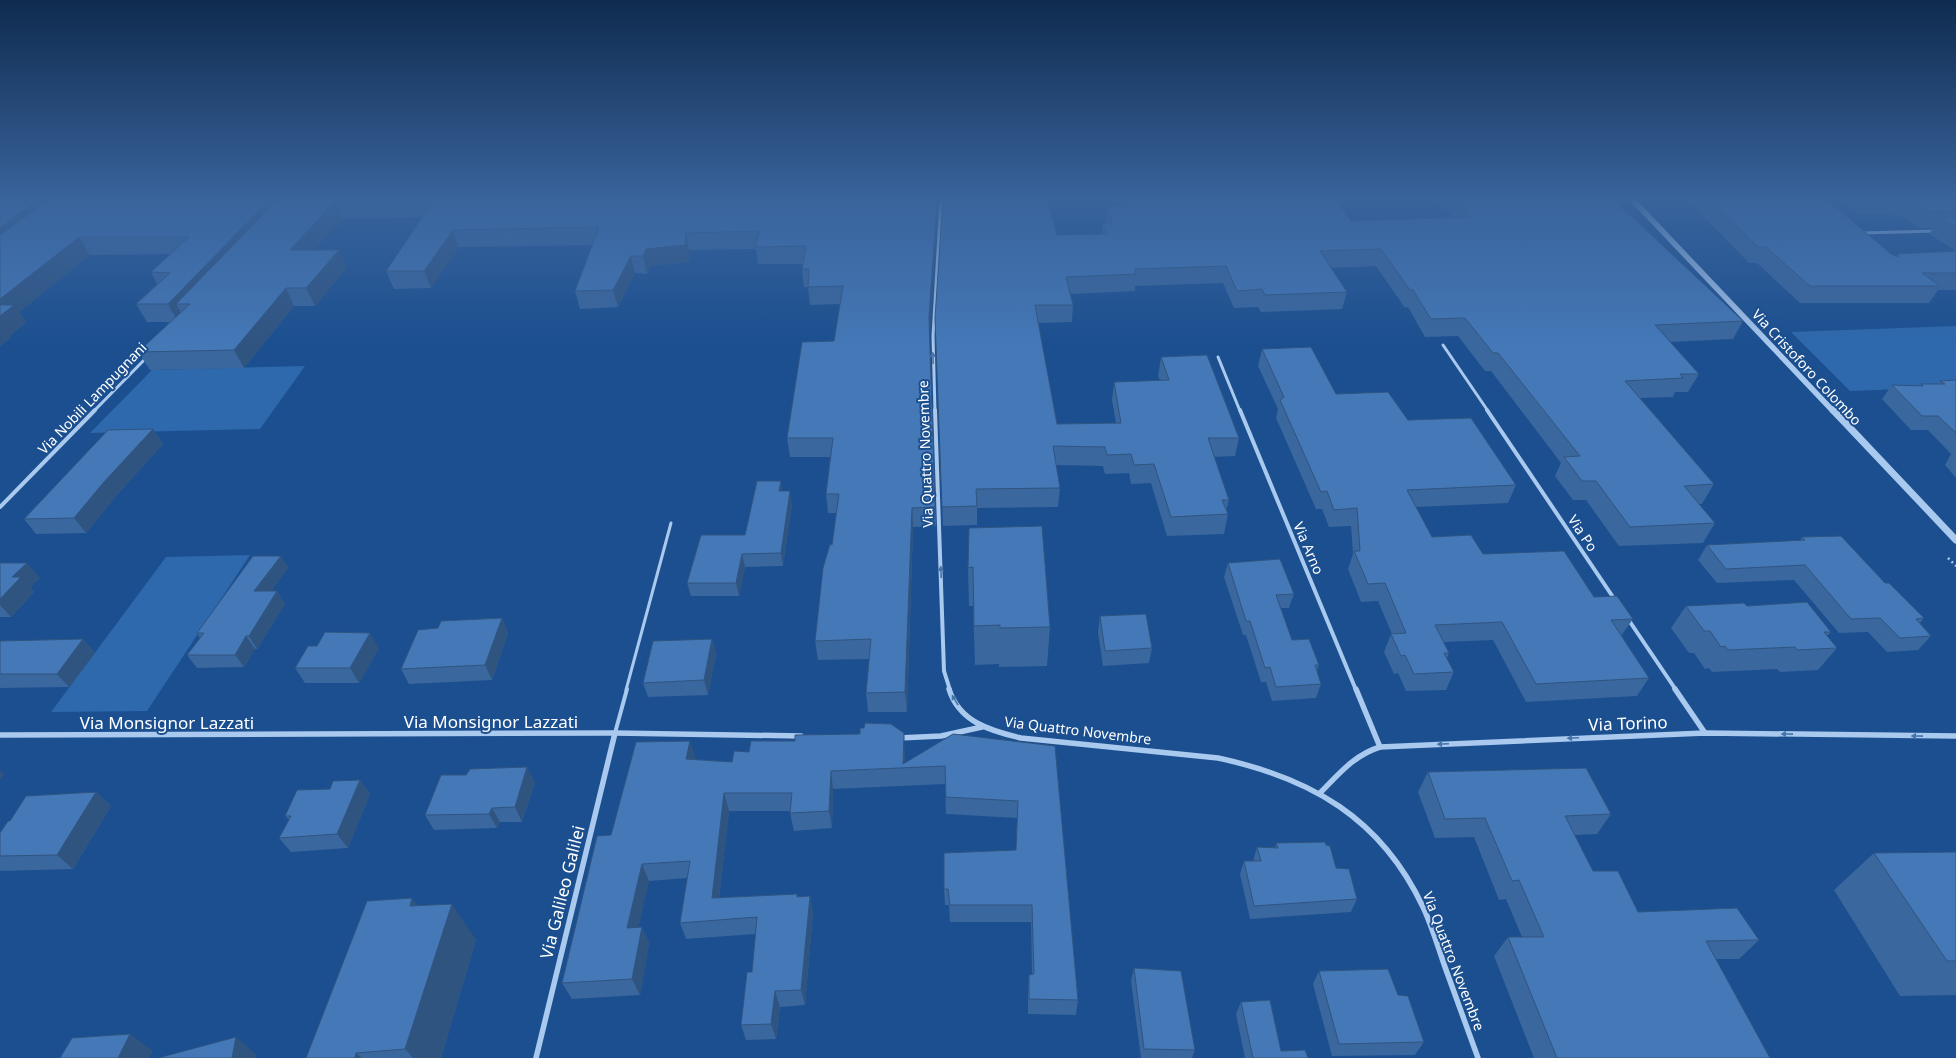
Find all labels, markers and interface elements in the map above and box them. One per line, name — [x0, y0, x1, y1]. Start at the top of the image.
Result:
street label: Via Cristoforo Colombo — [1748, 305, 1866, 429]
street label: Via Nobili Lampugnani — [34, 338, 150, 458]
one-way arrow — [930, 352, 937, 364]
street label: Via Quattro Novembre — [913, 380, 937, 528]
street label: Via Po — [1564, 511, 1602, 555]
street label: Via Arno — [1289, 519, 1329, 577]
one-way arrow — [937, 566, 944, 578]
one-way arrow — [951, 694, 958, 706]
street label: Via Monsignor Lazzati — [404, 710, 578, 733]
street label: Via Torino — [1588, 710, 1668, 736]
street label: Via Monsignor Lazzati — [80, 711, 254, 734]
street label: Via Quattro Novembre — [1004, 712, 1153, 748]
one-way arrow — [1780, 731, 1793, 737]
one-way arrow — [1911, 732, 1923, 739]
one-way arrow — [1567, 735, 1579, 742]
one-way arrow — [1436, 741, 1449, 747]
street label: Via Galileo Galilei — [534, 823, 590, 961]
street label: Via Quattro Novembre — [1419, 889, 1489, 1033]

